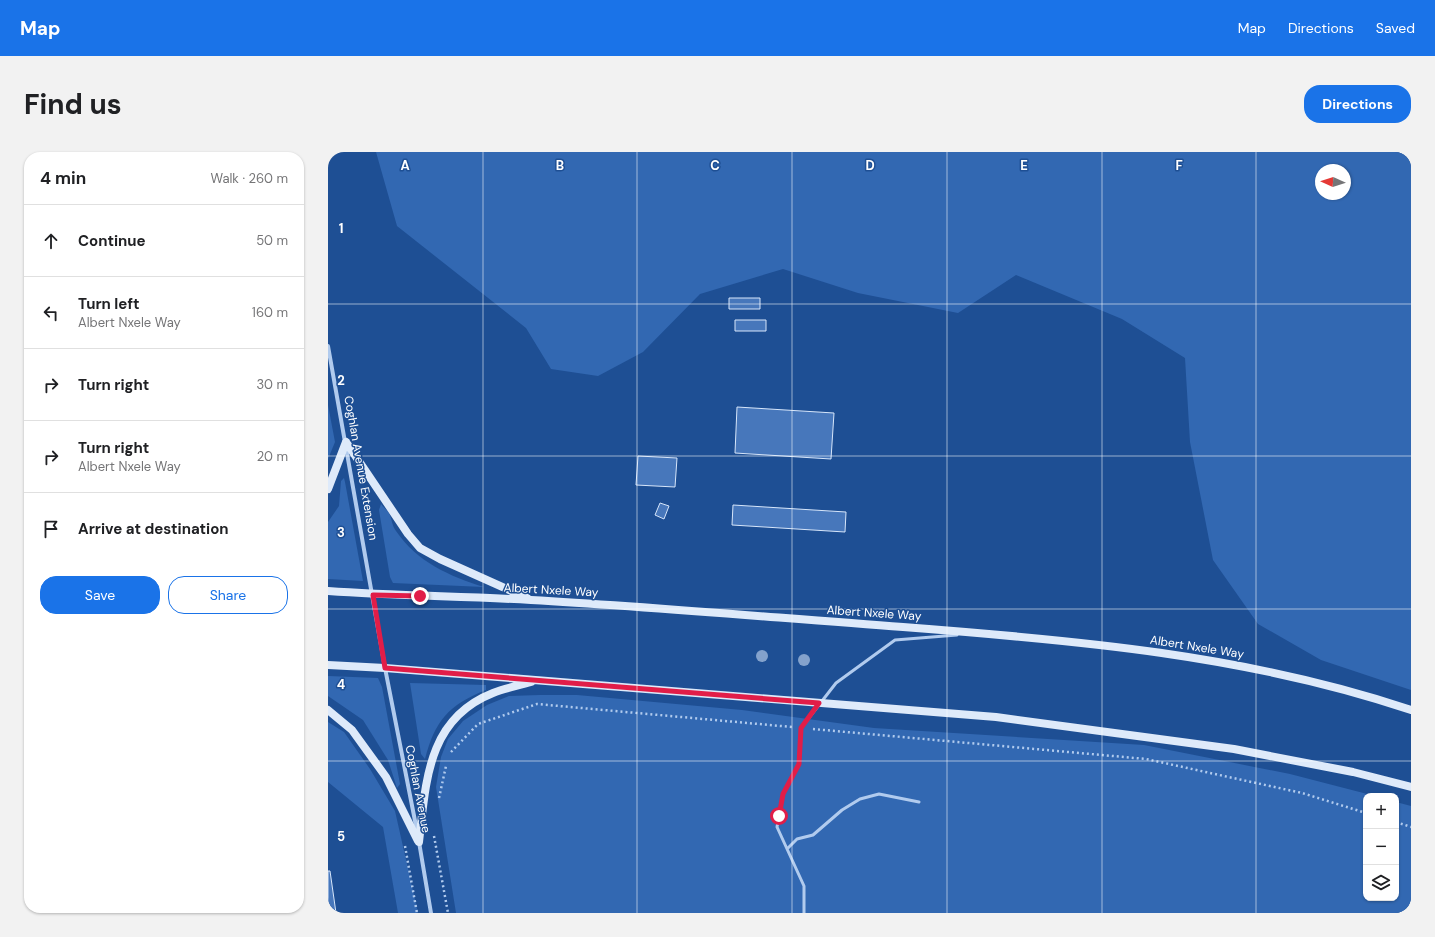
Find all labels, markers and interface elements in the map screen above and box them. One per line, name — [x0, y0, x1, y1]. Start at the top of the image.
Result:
text: Map — [20, 16, 60, 41]
text: Map — [1238, 19, 1266, 37]
text: Directions — [1288, 19, 1354, 37]
text: Saved — [1376, 19, 1415, 37]
button: Directions — [1304, 85, 1411, 123]
text: Find us — [24, 86, 122, 123]
text: A — [400, 157, 410, 174]
text: B — [556, 157, 564, 174]
text: C — [710, 157, 720, 174]
text: D — [865, 157, 875, 174]
text: E — [1020, 157, 1028, 174]
text: F — [1175, 157, 1183, 174]
north arrow — [1315, 164, 1351, 200]
text: 4 min — [40, 167, 86, 189]
text: Walk · 260 m — [210, 170, 288, 187]
text: 1 — [339, 220, 343, 237]
icon: ahead — [40, 230, 62, 252]
text: Continue — [78, 231, 146, 251]
text: 50 m — [256, 232, 288, 249]
text: Turn left — [78, 294, 139, 314]
icon: left — [40, 302, 62, 324]
text: 160 m — [252, 304, 288, 321]
text: Albert Nxele Way — [78, 314, 181, 331]
text: 2 — [337, 372, 345, 389]
icon: right — [40, 374, 62, 396]
text: Turn right — [78, 375, 149, 395]
text: 30 m — [256, 376, 288, 393]
street label: Coghlan Avenue Extension — [340, 395, 382, 541]
text: Turn right — [78, 438, 149, 458]
icon: right — [40, 446, 62, 468]
text: 20 m — [257, 448, 288, 465]
text: Albert Nxele Way — [78, 458, 181, 475]
icon: arrive — [40, 518, 62, 540]
text: Arrive at destination — [78, 519, 229, 539]
text: 3 — [337, 524, 345, 541]
button: Save — [40, 576, 160, 614]
button: Share — [168, 576, 288, 614]
street label: Albert Nxele Way — [503, 580, 599, 600]
route end — [411, 587, 429, 605]
street label: Albert Nxele Way — [826, 602, 922, 624]
street label: Albert Nxele Way — [1149, 632, 1245, 662]
text: 4 — [337, 676, 345, 693]
street label: Coghlan Avenue — [402, 744, 434, 834]
map controls — [1363, 793, 1399, 901]
button: + — [1363, 793, 1399, 829]
route start — [770, 807, 788, 825]
text: 5 — [337, 828, 345, 845]
button: − — [1363, 829, 1399, 865]
button: layers — [1363, 865, 1399, 901]

